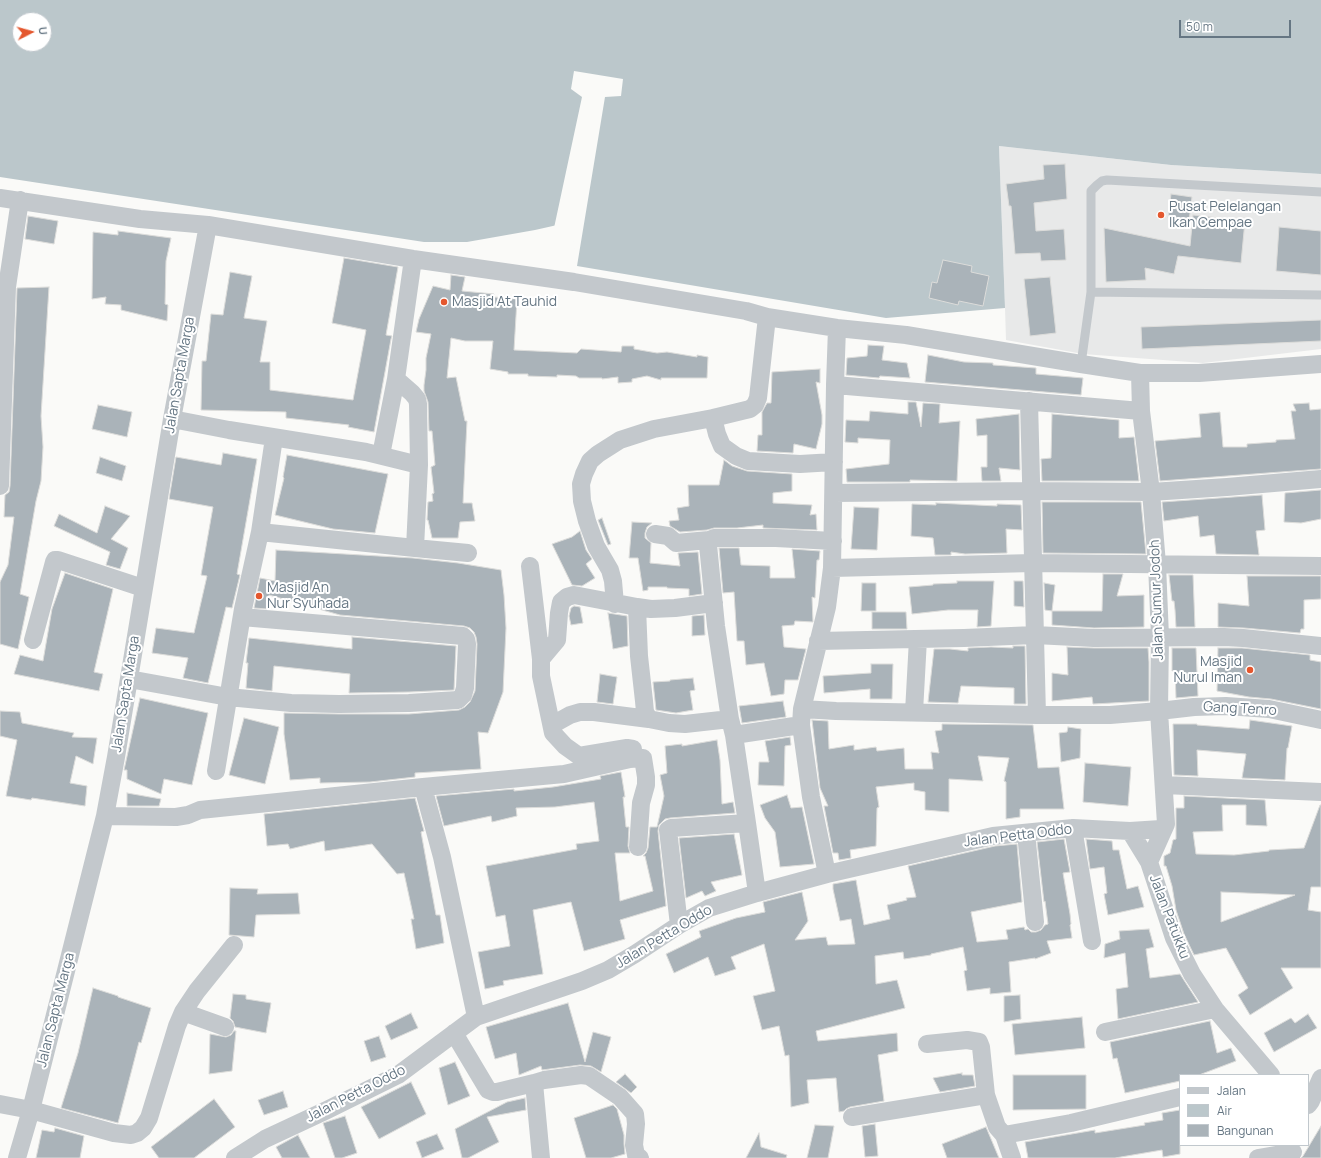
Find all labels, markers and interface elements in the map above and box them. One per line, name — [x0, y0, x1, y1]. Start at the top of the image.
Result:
north arrow — [12, 12, 52, 52]
scale bar — [1181, 12, 1293, 38]
text: 50 m — [1186, 18, 1213, 35]
text: U — [36, 26, 51, 36]
place label: Pusat Pelelangan Ikan Cempae — [1169, 199, 1281, 232]
marker: Pusat Pelelangan Ikan Cempae — [1156, 210, 1166, 220]
place label: Masjid At Tauhid — [452, 294, 557, 310]
marker: Masjid At Tauhid — [439, 297, 449, 307]
street label: Jalan Sapta Marga — [162, 316, 198, 434]
street label: Jalan Sumur Jodoh — [1146, 539, 1168, 661]
place label: Masjid An Nur Syuhada — [267, 580, 349, 612]
marker: Masjid An Nur Syuhada — [254, 591, 264, 601]
street label: Jalan Sapta Marga — [108, 635, 144, 753]
place label: Masjid Nurul Iman — [1173, 654, 1242, 686]
marker: Masjid Nurul Iman — [1245, 665, 1255, 675]
street label: Gang Tenro — [1203, 699, 1277, 719]
street label: Jalan Petta Oddo — [963, 821, 1073, 851]
street label: Jalan Patukku — [1145, 873, 1193, 961]
street label: Jalan Petta Oddo — [613, 902, 715, 972]
street label: Jalan Sapta Marga — [34, 951, 78, 1069]
street label: Jalan Petta Oddo — [304, 1062, 408, 1126]
legend — [1179, 1074, 1309, 1146]
text: Jalan — [1217, 1082, 1246, 1099]
text: Air — [1217, 1102, 1232, 1119]
text: Bangunan — [1217, 1122, 1273, 1139]

